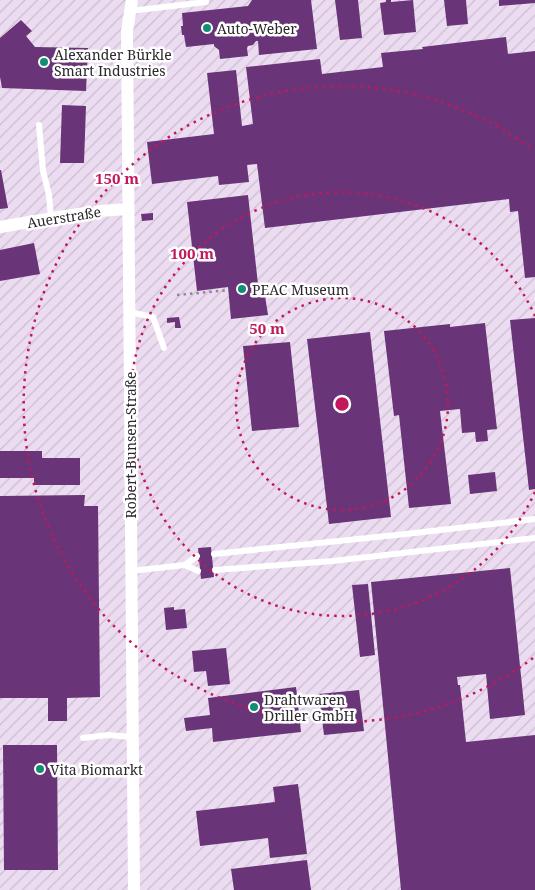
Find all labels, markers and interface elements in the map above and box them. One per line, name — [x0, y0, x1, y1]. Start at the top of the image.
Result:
place label: Auto-Weber — [217, 19, 297, 38]
marker: Auto-Weber — [201, 22, 213, 34]
place label: Alexander Bürkle Smart Industries — [54, 45, 172, 80]
marker: Alexander Bürkle Smart Industries — [38, 56, 50, 68]
text: 150 m — [95, 168, 139, 188]
street label: Auerstraße — [26, 202, 102, 232]
text: 100 m — [170, 243, 214, 263]
place label: PEAC Museum — [252, 280, 349, 299]
marker: PEAC Museum — [236, 283, 248, 295]
text: 50 m — [249, 318, 285, 338]
street label: Robert-Bunsen-Straße — [121, 372, 140, 518]
centre of rings — [333, 395, 351, 413]
place label: Drahtwaren Driller GmbH — [264, 690, 355, 725]
marker: Drahtwaren Driller GmbH — [248, 701, 260, 713]
place label: Vita Biomarkt — [50, 760, 143, 779]
marker: Vita Biomarkt — [34, 763, 46, 775]

